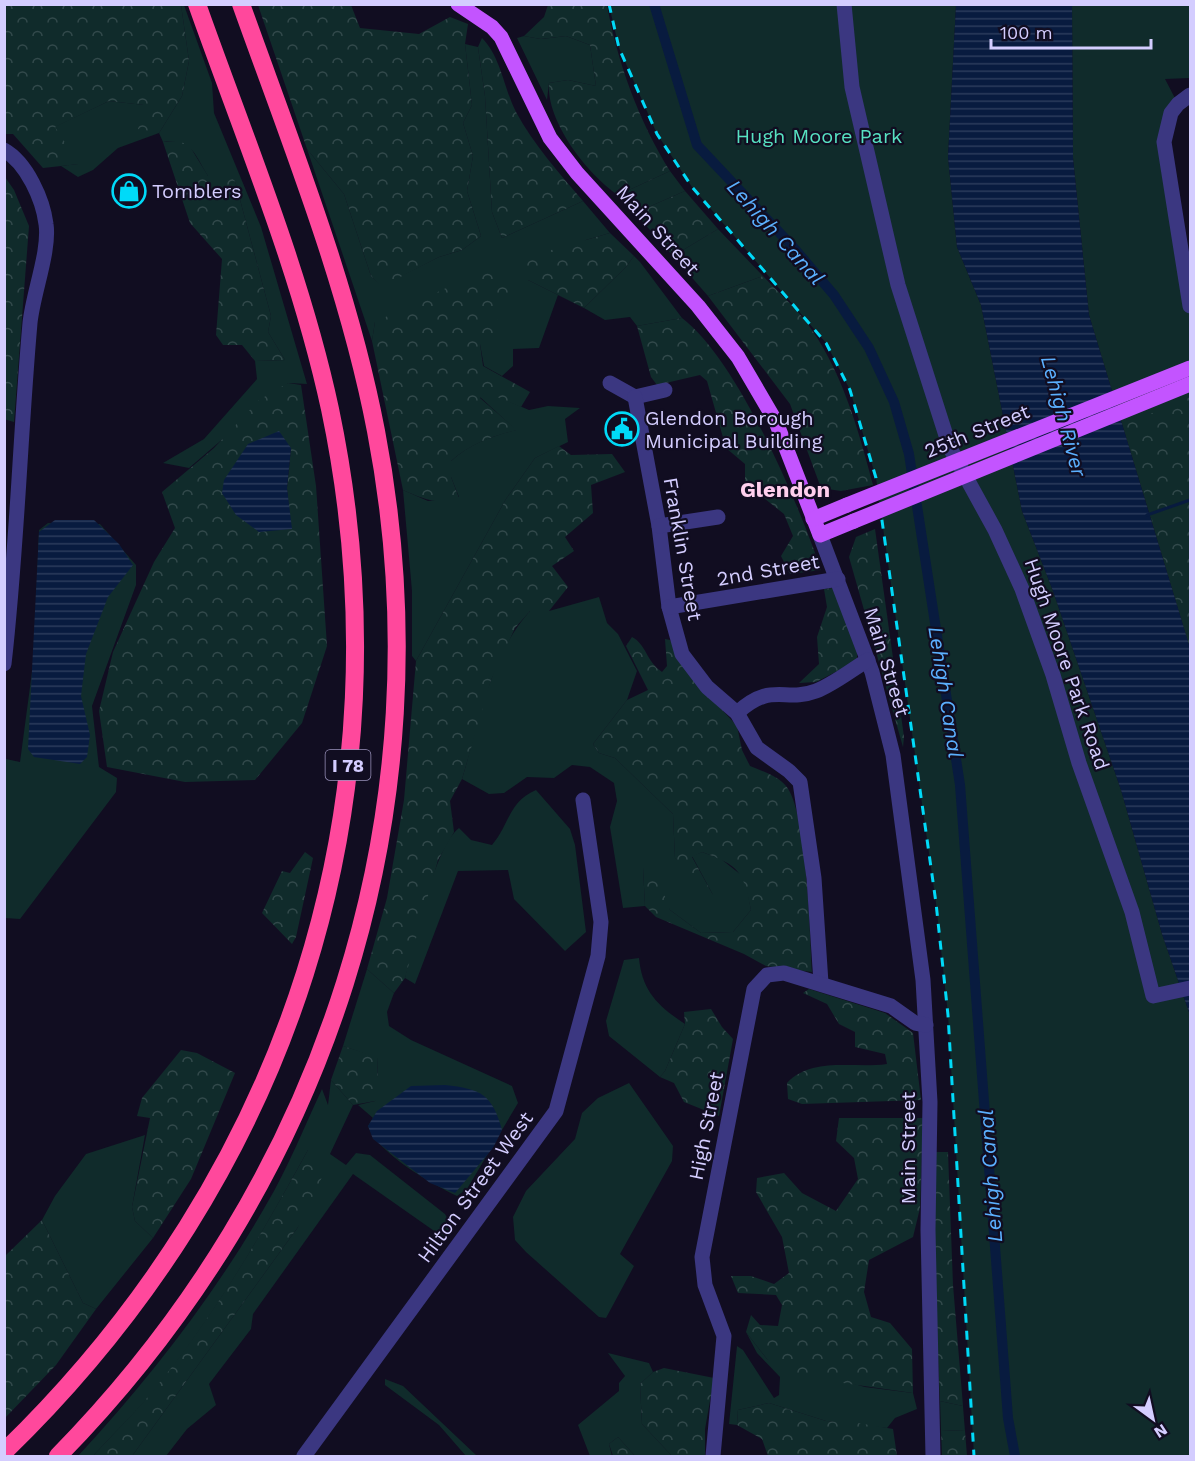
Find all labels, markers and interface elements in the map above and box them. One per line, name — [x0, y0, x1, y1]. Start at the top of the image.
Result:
scale bar — [991, 12, 1152, 50]
text: 100 m — [1000, 22, 1053, 43]
park label: Hugh Moore Park — [736, 124, 902, 148]
shop icon: Tomblers — [111, 173, 147, 209]
water label: Lehigh Canal — [722, 174, 830, 290]
place label: Tomblers — [152, 179, 241, 203]
street label: Main Street — [611, 180, 705, 280]
water label: Lehigh River — [1036, 353, 1092, 480]
street label: 25th Street — [921, 399, 1034, 463]
place label: Glendon Borough Municipal Building — [645, 406, 823, 453]
public building icon: Glendon Borough Municipal Building — [604, 411, 640, 447]
street label: Franklin Street — [659, 475, 708, 623]
district label: Glendon — [740, 477, 830, 502]
street label: 2nd Street — [715, 549, 822, 591]
street label: Hugh Moore Park Road — [1020, 555, 1114, 773]
street label: Main Street — [859, 604, 915, 720]
water label: Lehigh Canal — [923, 624, 969, 760]
road number: I 78 — [326, 750, 370, 780]
street label: High Street — [684, 1069, 728, 1182]
street label: Main Street — [896, 1091, 920, 1205]
street label: Hilton Street West — [412, 1106, 538, 1267]
water label: Lehigh Canal — [973, 1109, 1007, 1243]
north arrow — [1123, 1389, 1183, 1449]
text: N — [1151, 1420, 1171, 1442]

